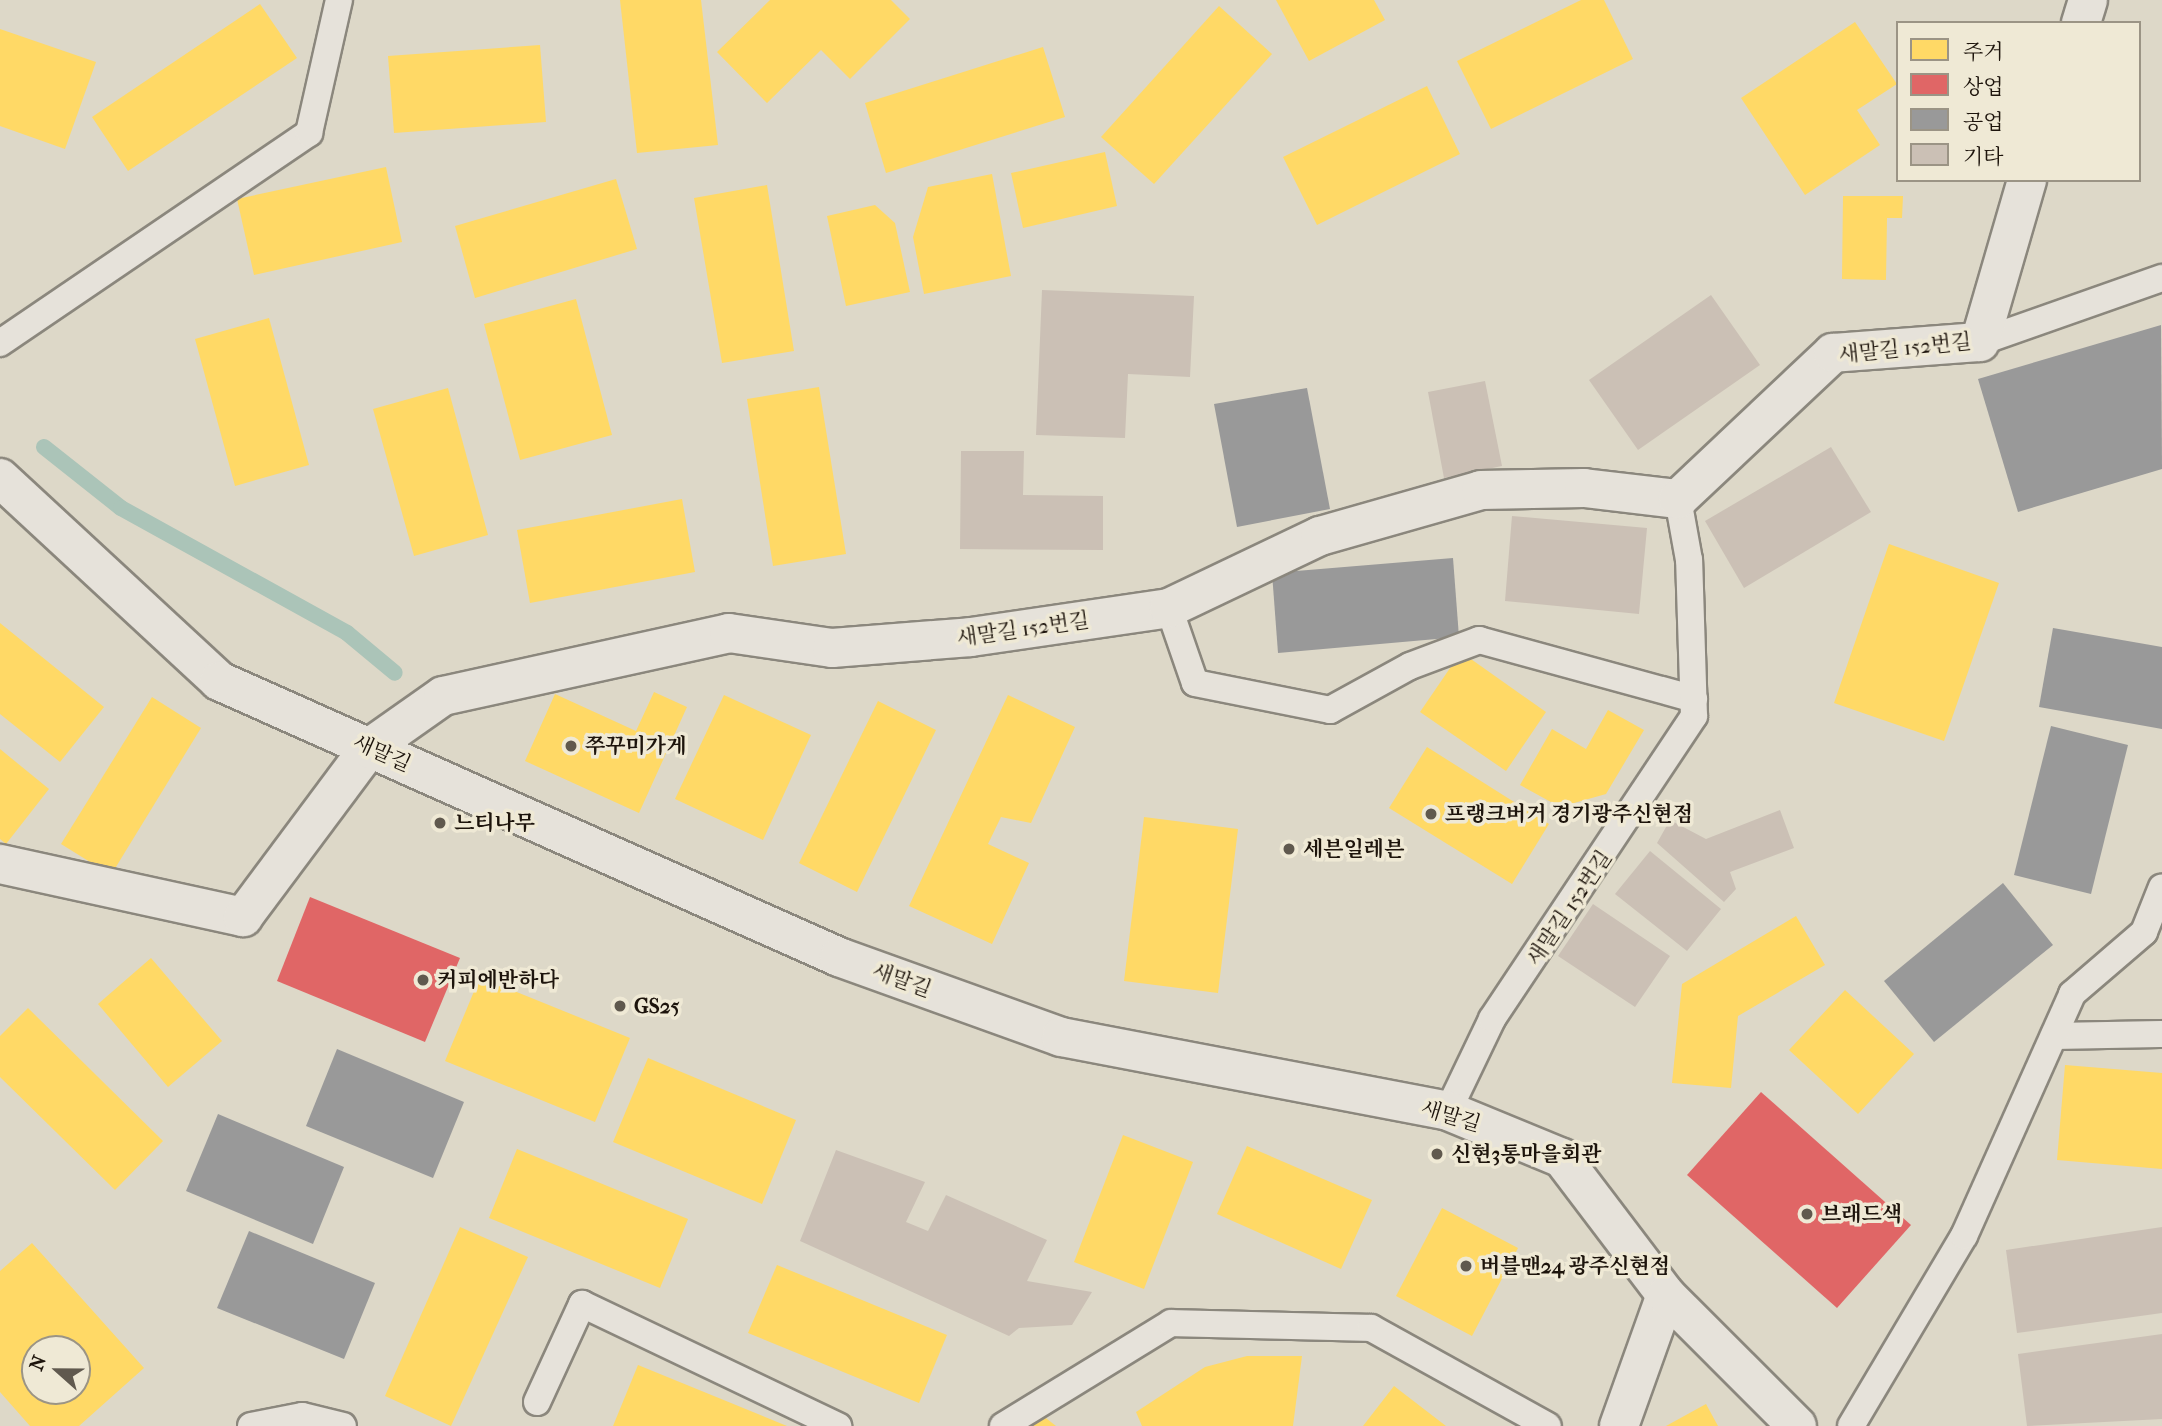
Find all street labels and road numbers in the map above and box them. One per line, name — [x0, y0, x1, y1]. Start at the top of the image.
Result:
street label: 새말길 152번길 — [1837, 329, 1973, 367]
street label: 새말길 152번길 — [955, 607, 1091, 651]
street label: 새말길 — [349, 729, 415, 777]
street label: 새말길 152번길 — [1521, 846, 1617, 970]
street label: 새말길 — [869, 958, 935, 1002]
street label: 새말길 — [1418, 1095, 1484, 1137]

